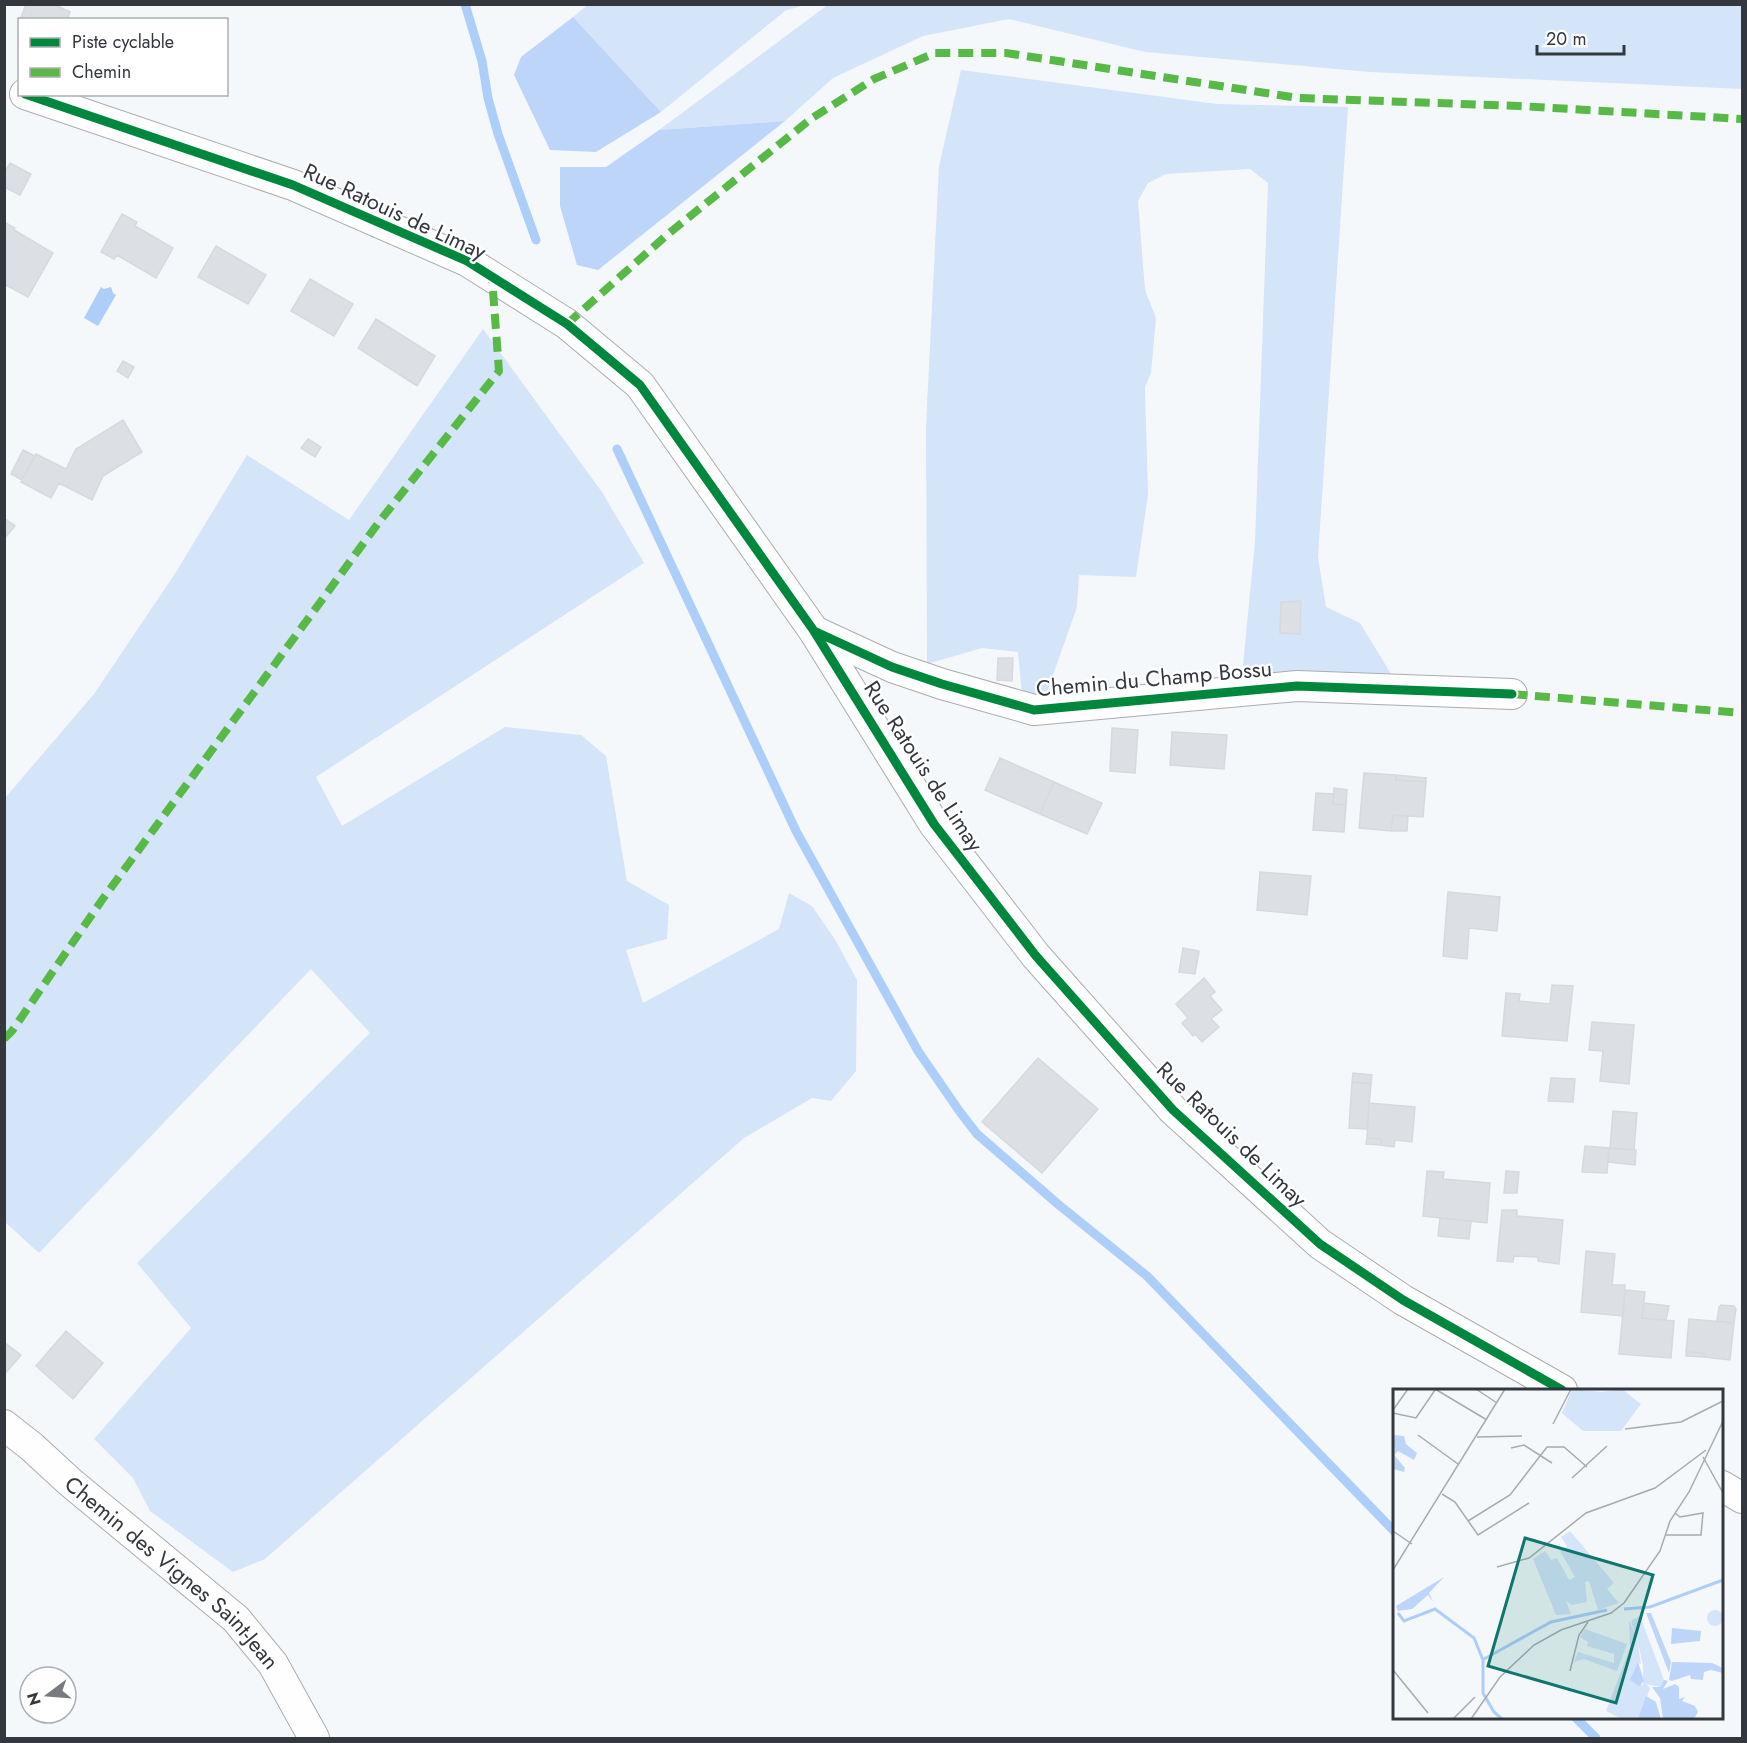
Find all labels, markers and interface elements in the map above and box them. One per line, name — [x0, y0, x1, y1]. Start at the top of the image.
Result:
legend — [18, 18, 228, 96]
scale bar — [1537, 18, 1624, 56]
text: 20 m — [1546, 26, 1586, 52]
text: Piste cyclable — [72, 29, 174, 55]
text: Chemin — [72, 59, 131, 85]
street label: Rue Ratouis de Limay — [298, 155, 492, 268]
street label: Chemin du Champ Bossu — [1035, 652, 1273, 704]
street label: Rue Ratouis de Limay — [857, 674, 992, 858]
street label: Rue Ratouis de Limay — [1150, 1054, 1315, 1215]
inset map — [1393, 1389, 1723, 1719]
street label: Chemin des Vignes Saint-Jean — [58, 1468, 287, 1676]
north arrow — [18, 1665, 78, 1725]
text: N — [21, 1690, 47, 1708]

